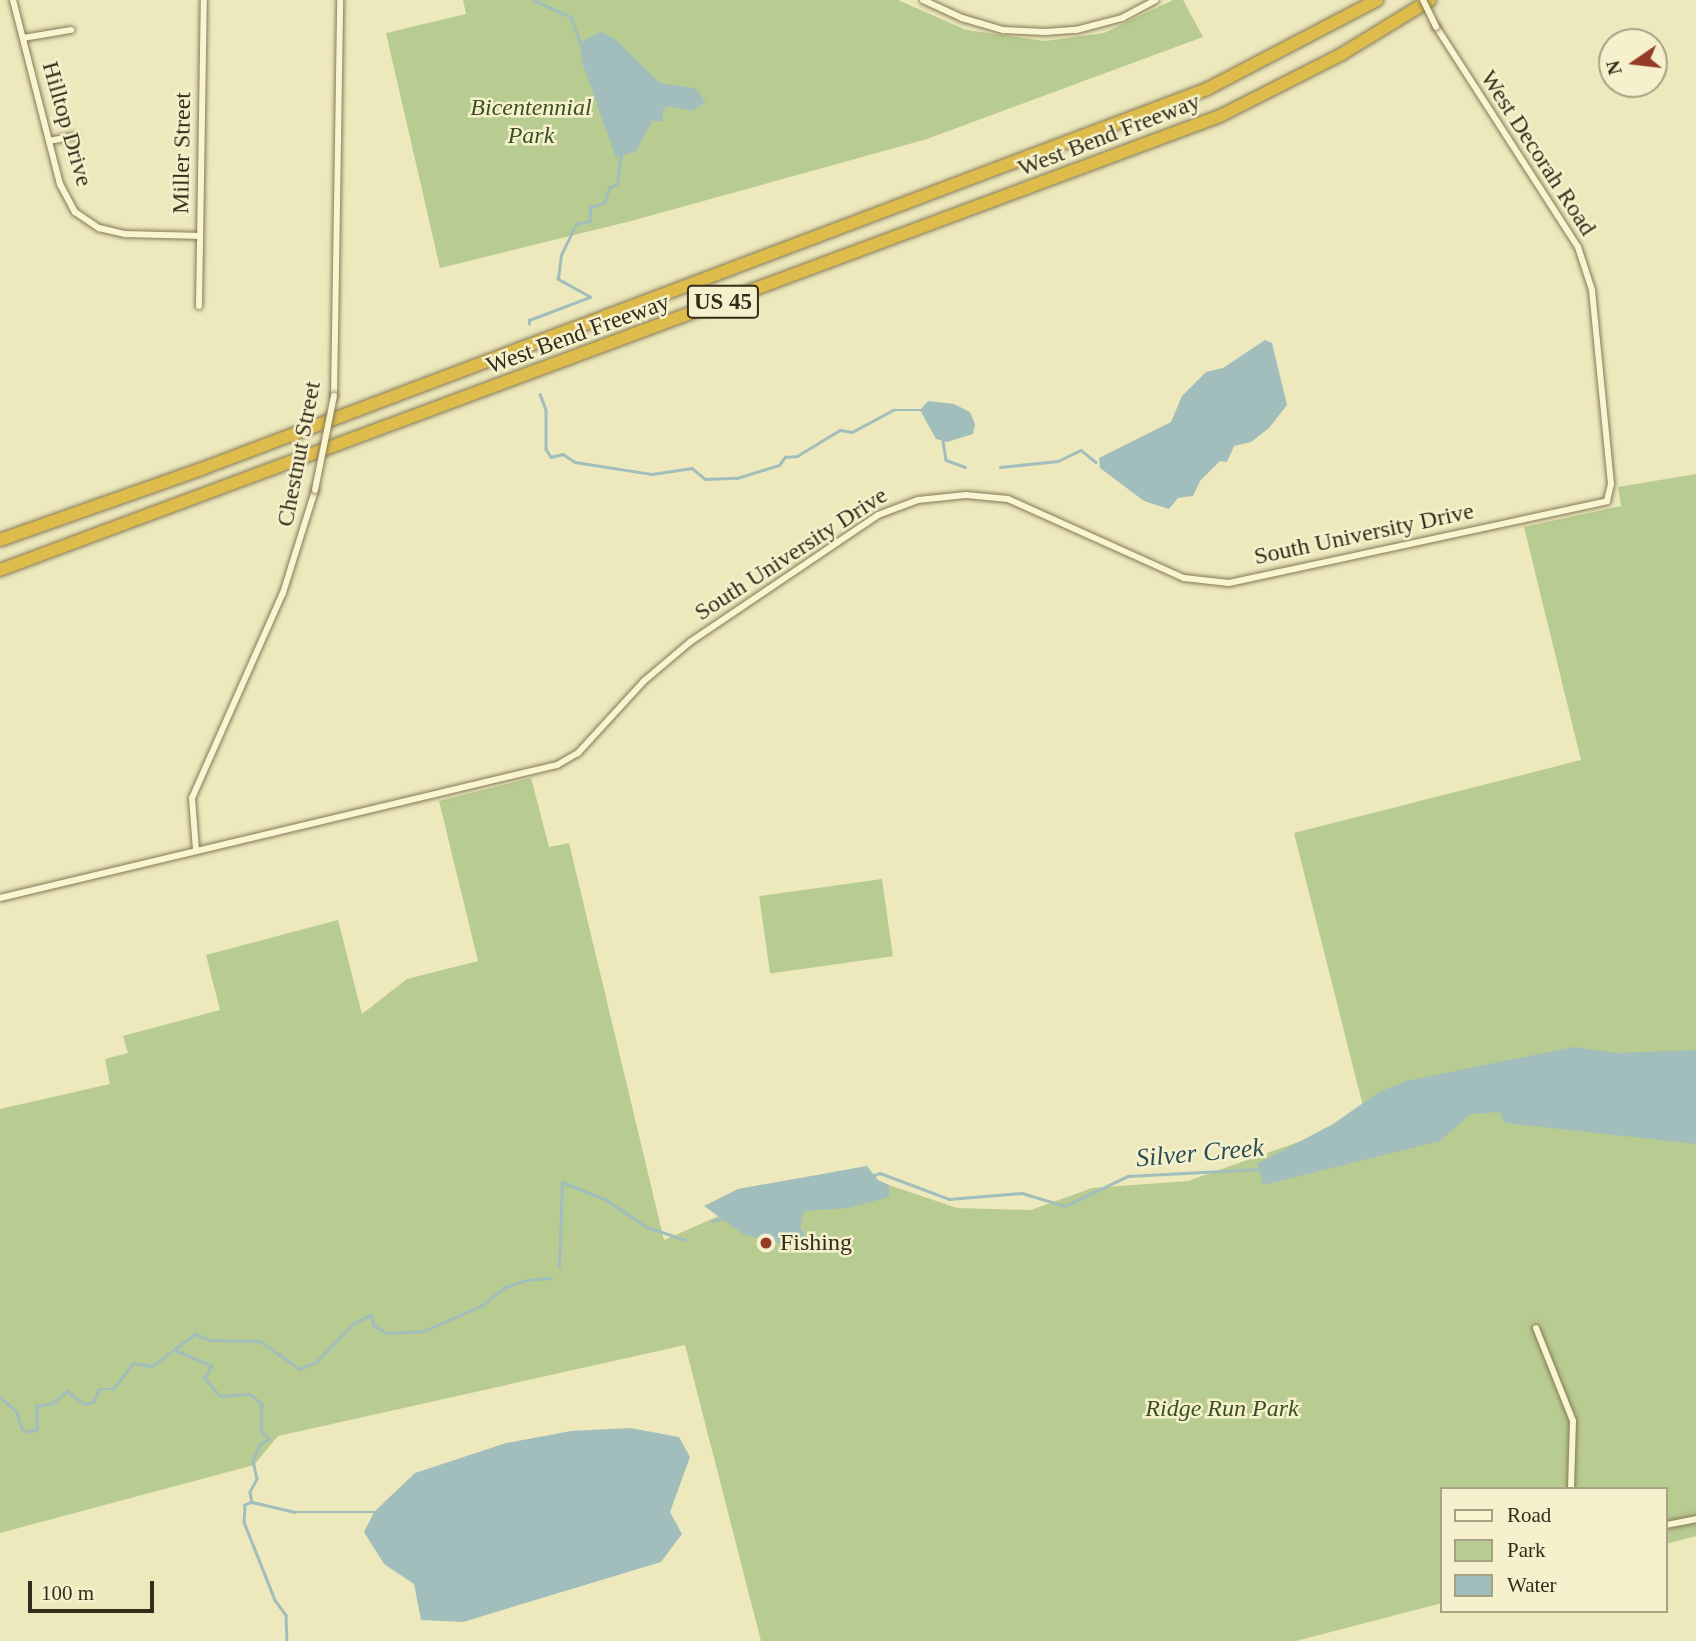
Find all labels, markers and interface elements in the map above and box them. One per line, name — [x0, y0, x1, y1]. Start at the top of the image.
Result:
north arrow — [1598, 28, 1668, 98]
street label: Hilltop Drive — [35, 58, 99, 190]
text: N — [1602, 59, 1626, 77]
street label: West Decorah Road — [1474, 65, 1602, 241]
street label: West Bend Freeway — [1014, 87, 1204, 183]
street label: Miller Street — [167, 92, 197, 214]
park label: Bicentennial Park — [470, 94, 592, 150]
road number: US 45 — [686, 282, 760, 322]
street label: West Bend Freeway — [483, 288, 673, 380]
street label: Chestnut Street — [271, 379, 327, 529]
street label: South University Drive — [689, 481, 893, 627]
street label: South University Drive — [1251, 497, 1477, 571]
water label: Silver Creek — [1135, 1132, 1265, 1174]
place label: Fishing — [780, 1229, 852, 1257]
marker: Fishing — [758, 1235, 774, 1251]
park label: Ridge Run Park — [1145, 1395, 1299, 1423]
legend — [1440, 1487, 1668, 1613]
text: Road — [1507, 1503, 1551, 1527]
text: Park — [1507, 1538, 1546, 1562]
scale bar — [32, 1568, 158, 1612]
text: Water — [1507, 1573, 1557, 1597]
text: 100 m — [41, 1581, 94, 1605]

